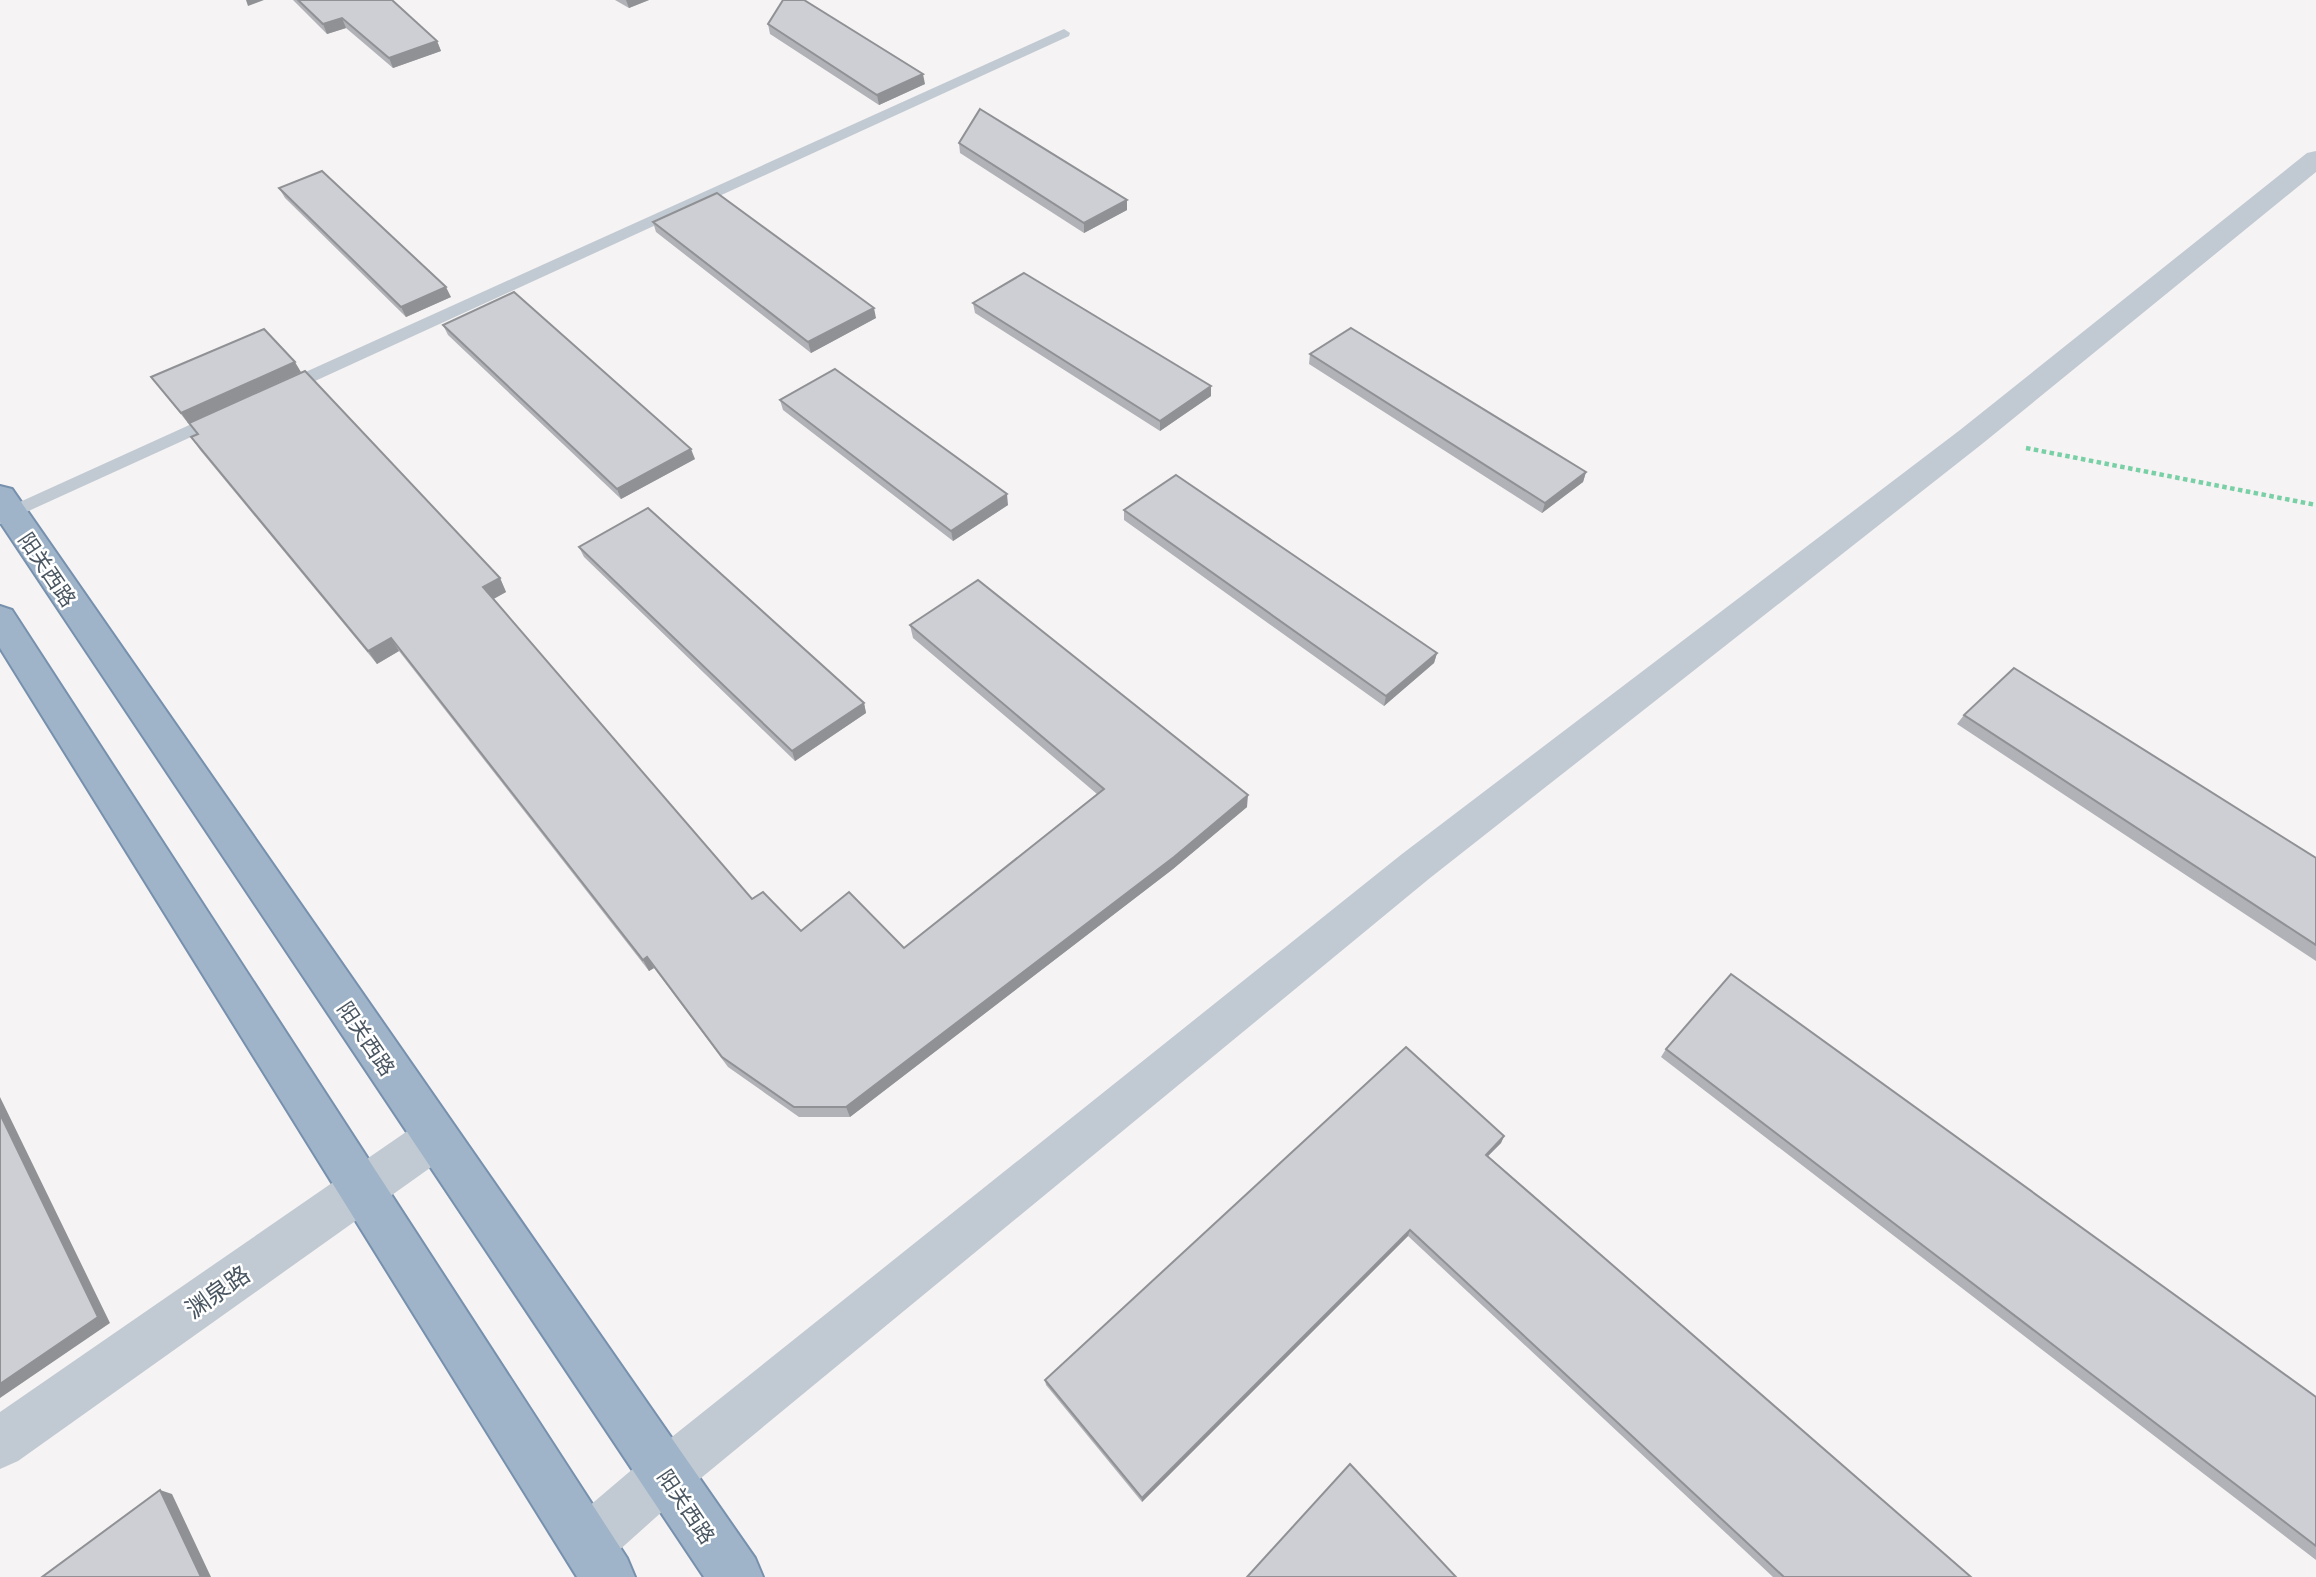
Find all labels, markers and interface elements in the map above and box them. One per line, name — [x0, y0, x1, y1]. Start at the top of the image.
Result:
street label: 阳关西路 — [14, 527, 82, 611]
street label: 阳关西路 — [333, 996, 401, 1080]
street label: 渊泉路 — [179, 1258, 255, 1324]
street label: 阳关西路 — [653, 1464, 721, 1548]

